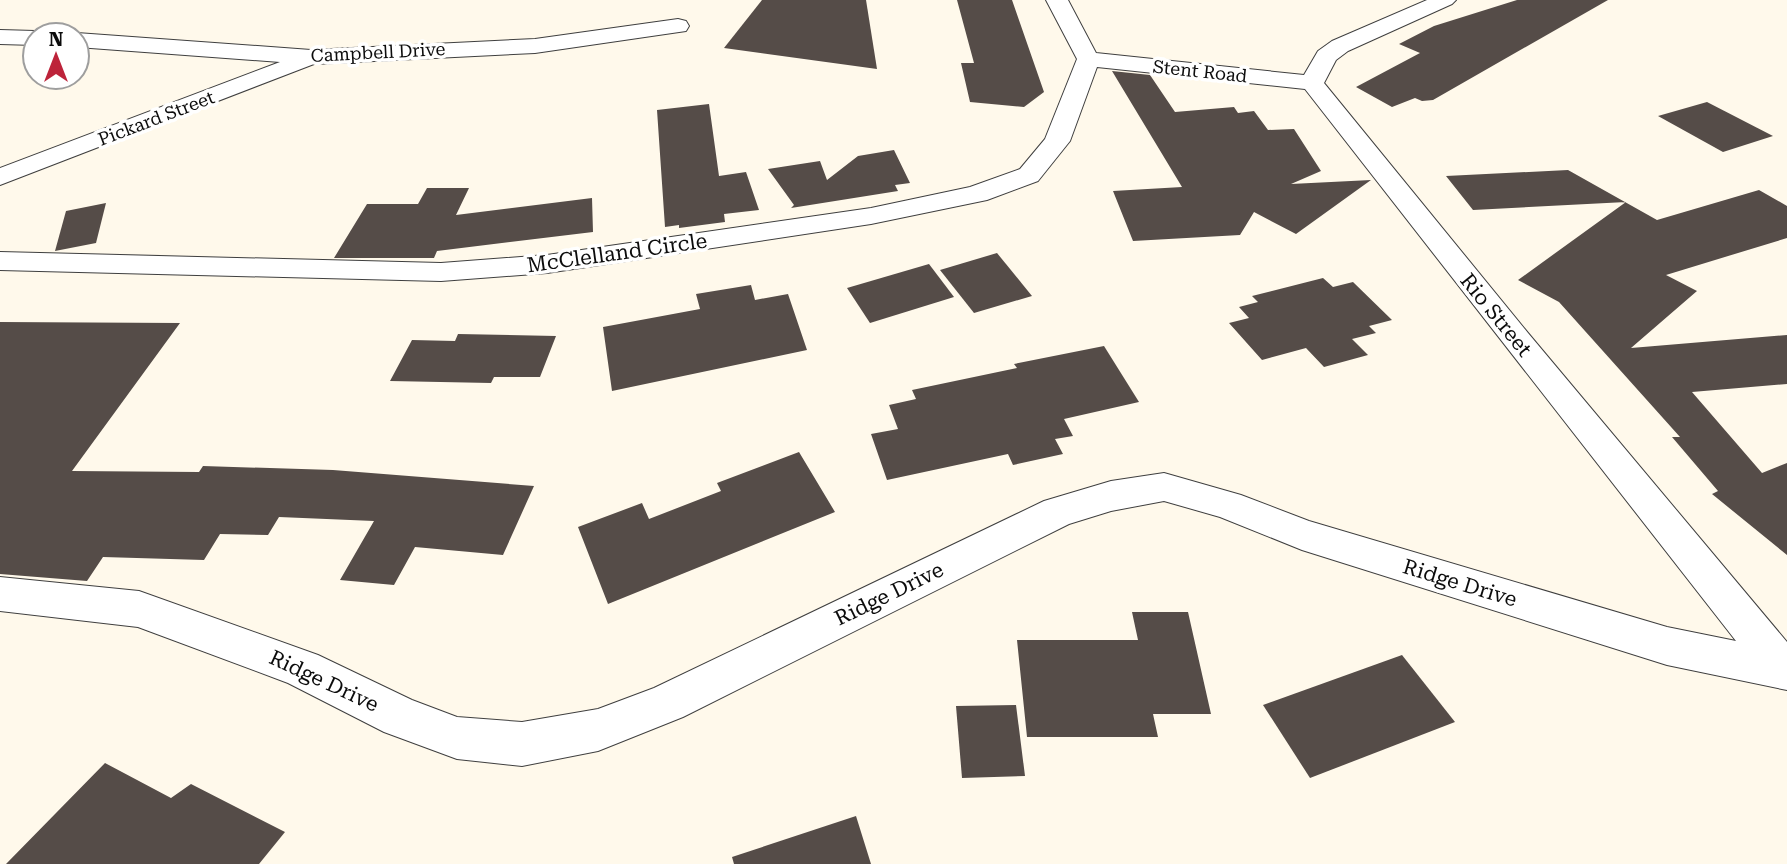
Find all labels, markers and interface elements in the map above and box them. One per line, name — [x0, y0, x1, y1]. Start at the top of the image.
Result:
north arrow — [21, 21, 91, 91]
text: N — [49, 28, 64, 51]
street label: Campbell Drive — [310, 38, 446, 66]
street label: Stent Road — [1152, 56, 1249, 86]
street label: Pickard Street — [95, 86, 217, 150]
street label: McClelland Circle — [525, 228, 709, 278]
street label: Rio Street — [1455, 269, 1537, 361]
street label: Ridge Drive — [1400, 554, 1520, 612]
street label: Ridge Drive — [831, 557, 947, 631]
street label: Ridge Drive — [266, 645, 382, 717]

